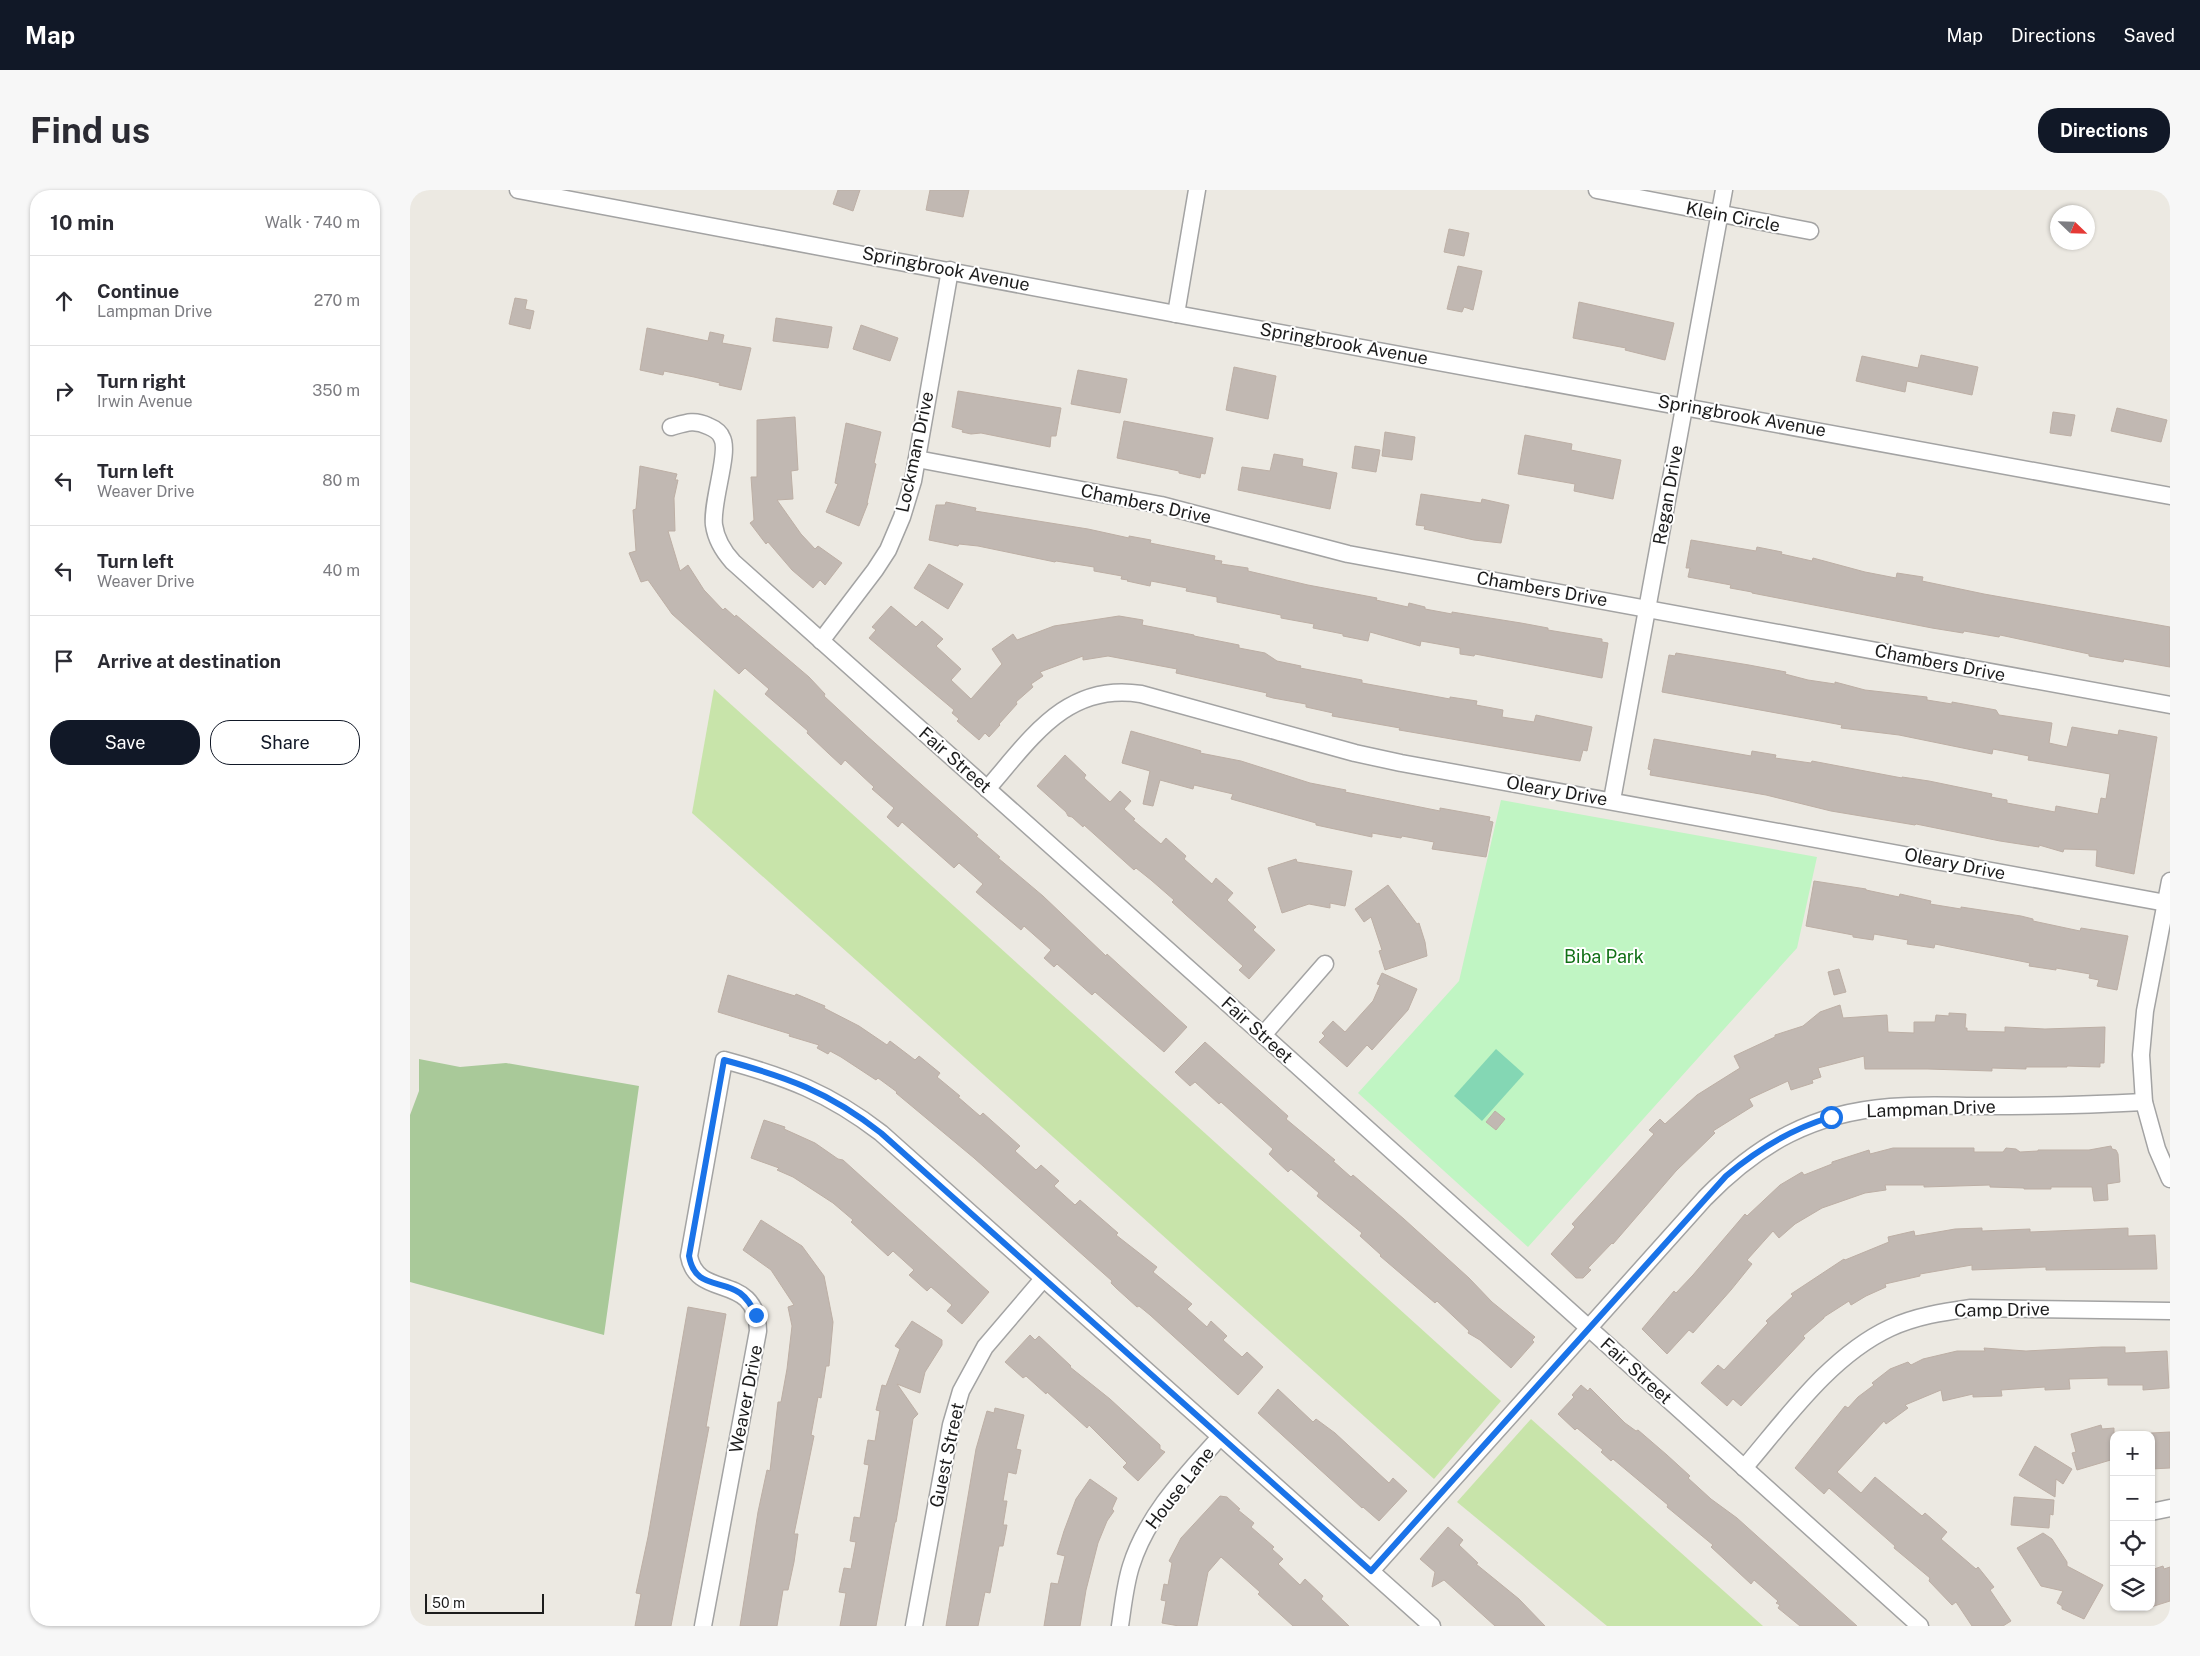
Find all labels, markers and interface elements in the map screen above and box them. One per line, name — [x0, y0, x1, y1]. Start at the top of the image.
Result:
text: Map — [25, 21, 75, 49]
text: Map — [1946, 25, 1983, 46]
text: Directions — [2011, 25, 2096, 46]
text: Saved — [2124, 25, 2175, 46]
button: Directions — [2038, 108, 2170, 153]
text: Find us — [30, 110, 150, 151]
street label: Klein Circle — [1684, 197, 1782, 236]
north arrow — [2050, 205, 2095, 250]
text: 10 min — [50, 210, 114, 235]
text: Walk · 740 m — [265, 213, 360, 232]
street label: Springbrook Avenue — [861, 242, 1032, 295]
text: Continue — [97, 280, 179, 302]
icon: ahead — [50, 287, 78, 315]
text: 270 m — [314, 291, 360, 310]
text: Lampman Drive — [97, 302, 212, 321]
street label: Springbrook Avenue — [1258, 318, 1430, 369]
text: Turn right — [97, 370, 186, 392]
icon: right — [50, 377, 78, 405]
text: 350 m — [312, 381, 360, 400]
street label: Lockman Drive — [891, 389, 938, 514]
street label: Springbrook Avenue — [1656, 390, 1828, 441]
text: Irwin Avenue — [97, 392, 193, 411]
street label: Regan Drive — [1648, 443, 1687, 546]
text: Turn left — [97, 460, 174, 482]
icon: left — [50, 467, 78, 495]
text: 80 m — [322, 471, 360, 490]
street label: Chambers Drive — [1079, 479, 1213, 528]
text: Weaver Drive — [97, 482, 194, 501]
text: Turn left — [97, 550, 174, 572]
icon: left — [50, 557, 78, 585]
text: 40 m — [322, 561, 360, 580]
street label: Chambers Drive — [1475, 567, 1609, 610]
text: Weaver Drive — [97, 572, 194, 591]
street label: Chambers Drive — [1873, 640, 2007, 685]
icon: arrive — [50, 647, 78, 675]
text: Arrive at destination — [97, 650, 281, 672]
button: Save — [50, 720, 200, 765]
button: Share — [210, 720, 360, 765]
street label: Fair Street — [915, 722, 996, 797]
street label: Oleary Drive — [1505, 771, 1609, 810]
street label: Oleary Drive — [1903, 843, 2007, 884]
park label: Biba Park — [1564, 946, 1644, 967]
street label: Fair Street — [1217, 992, 1297, 1067]
street label: Lampman Drive — [1866, 1096, 1996, 1121]
route start — [1820, 1106, 1843, 1129]
street label: Camp Drive — [1954, 1298, 2050, 1321]
route end — [745, 1304, 768, 1327]
street label: Fair Street — [1596, 1333, 1676, 1408]
street label: Weaver Drive — [725, 1343, 766, 1455]
street label: Guest Street — [925, 1401, 968, 1509]
map controls — [2110, 1431, 2155, 1611]
button: + — [2110, 1431, 2155, 1476]
street label: House Lane — [1141, 1442, 1218, 1533]
button: − — [2110, 1476, 2155, 1521]
button: locate — [2110, 1521, 2155, 1566]
button: layers — [2110, 1566, 2155, 1611]
scale bar — [425, 1591, 544, 1614]
text: 50 m — [432, 1595, 465, 1611]

